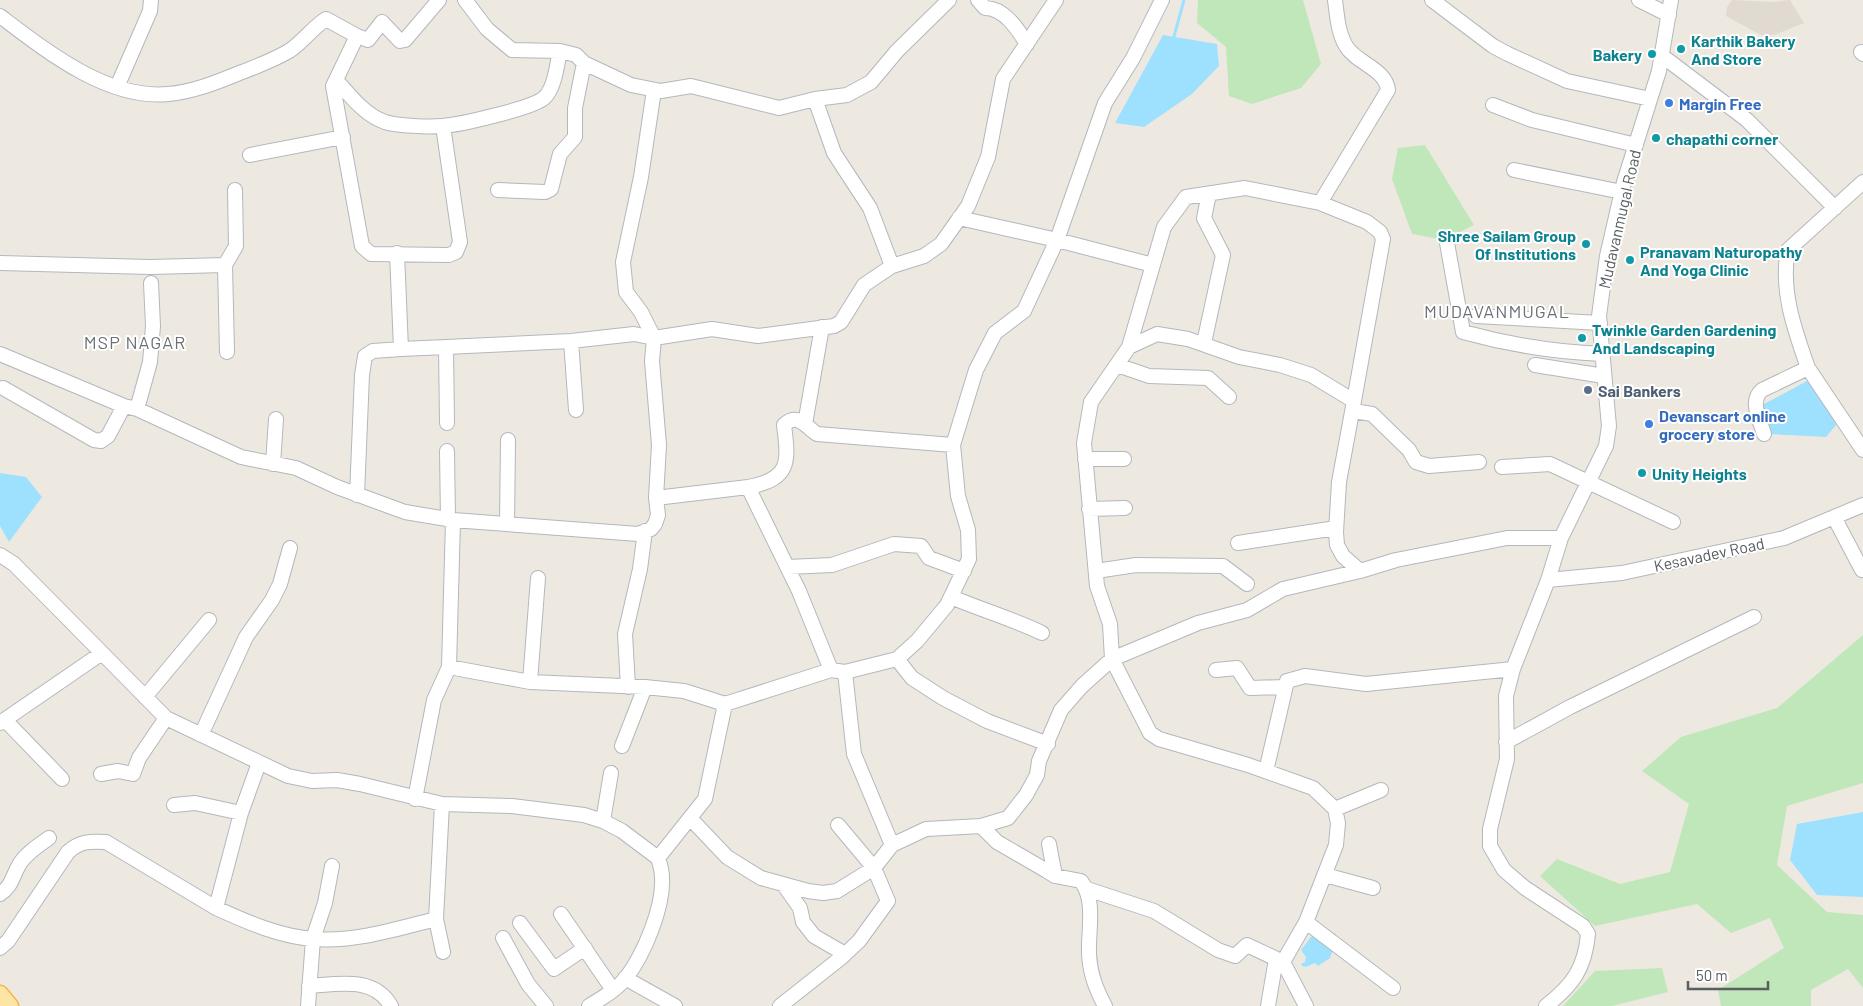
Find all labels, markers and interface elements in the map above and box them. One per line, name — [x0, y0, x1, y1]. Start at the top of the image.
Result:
place label: Karthik Bakery And Store — [1691, 31, 1796, 68]
marker: Karthik Bakery And Store — [1675, 43, 1687, 55]
place label: Bakery — [1593, 45, 1642, 64]
marker: Bakery — [1646, 48, 1658, 60]
place label: Margin Free — [1679, 94, 1762, 113]
marker: Margin Free — [1663, 97, 1675, 109]
place label: chapathi corner — [1666, 129, 1778, 148]
marker: chapathi corner — [1650, 132, 1662, 144]
street label: Mudavanmugal Road — [1594, 148, 1644, 290]
place label: Shree Sailam Group Of Institutions — [1438, 226, 1576, 263]
marker: Shree Sailam Group Of Institutions — [1580, 238, 1592, 250]
place label: Pranavam Naturopathy And Yoga Clinic — [1640, 242, 1802, 279]
marker: Pranavam Naturopathy And Yoga Clinic — [1624, 254, 1636, 266]
district label: MUDAVANMUGAL — [1424, 300, 1570, 322]
place label: Twinkle Garden Gardening And Landscaping — [1592, 320, 1777, 357]
district label: MSP NAGAR — [84, 331, 186, 353]
marker: Twinkle Garden Gardening And Landscaping — [1576, 332, 1588, 344]
place label: Sai Bankers — [1598, 381, 1681, 400]
marker: Sai Bankers — [1582, 384, 1594, 396]
place label: Devanscart online grocery store — [1659, 406, 1786, 443]
marker: Devanscart online grocery store — [1643, 418, 1655, 430]
place label: Unity Heights — [1652, 464, 1747, 483]
marker: Unity Heights — [1636, 467, 1648, 479]
street label: Kesavadev Road — [1652, 533, 1766, 575]
scale bar — [1688, 958, 1768, 990]
text: 50 m — [1696, 966, 1728, 984]

